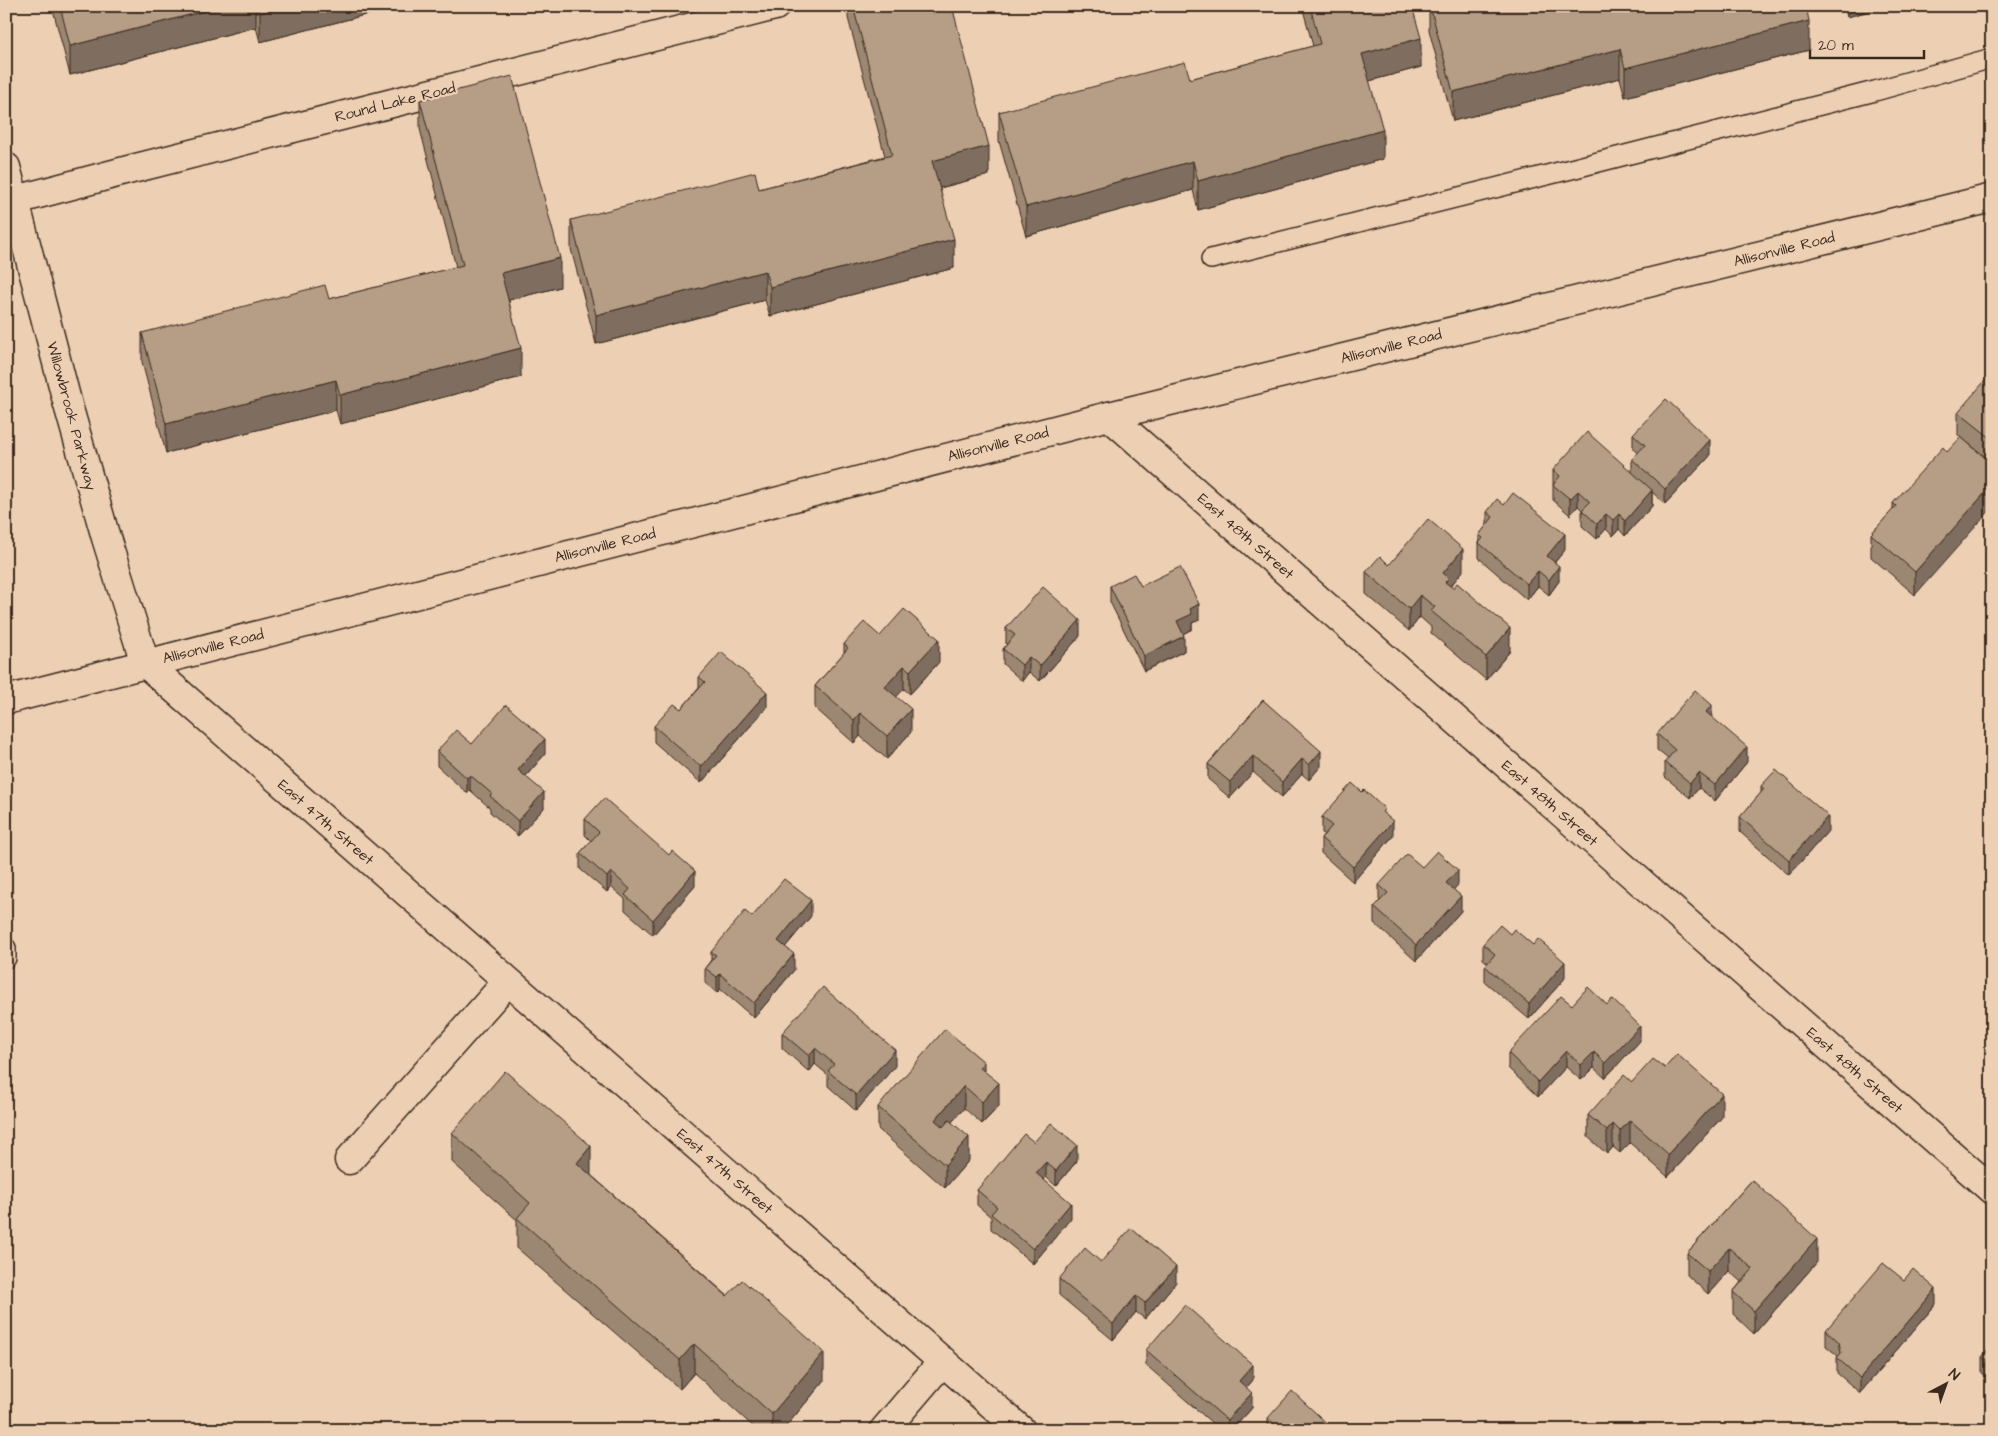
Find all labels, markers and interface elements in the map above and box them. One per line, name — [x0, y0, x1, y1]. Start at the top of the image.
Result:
scale bar — [1810, 28, 1924, 60]
text: 20 m — [1818, 35, 1854, 56]
street label: Round Lake Road — [333, 77, 458, 128]
street label: Allisonville Road — [1731, 227, 1837, 272]
street label: Allisonville Road — [1338, 324, 1444, 369]
street label: Willowbrook Parkway — [41, 339, 101, 493]
street label: Allisonville Road — [945, 422, 1051, 467]
street label: East 48th Street — [1193, 488, 1299, 584]
street label: Allisonville Road — [552, 523, 658, 568]
street label: Allisonville Road — [160, 624, 266, 669]
street label: East 48th Street — [1497, 755, 1603, 851]
street label: East 47th Street — [273, 775, 378, 870]
street label: East 48th Street — [1802, 1022, 1908, 1118]
street label: East 47th Street — [672, 1124, 777, 1219]
north arrow — [1920, 1358, 1970, 1408]
text: N — [1944, 1365, 1964, 1386]

